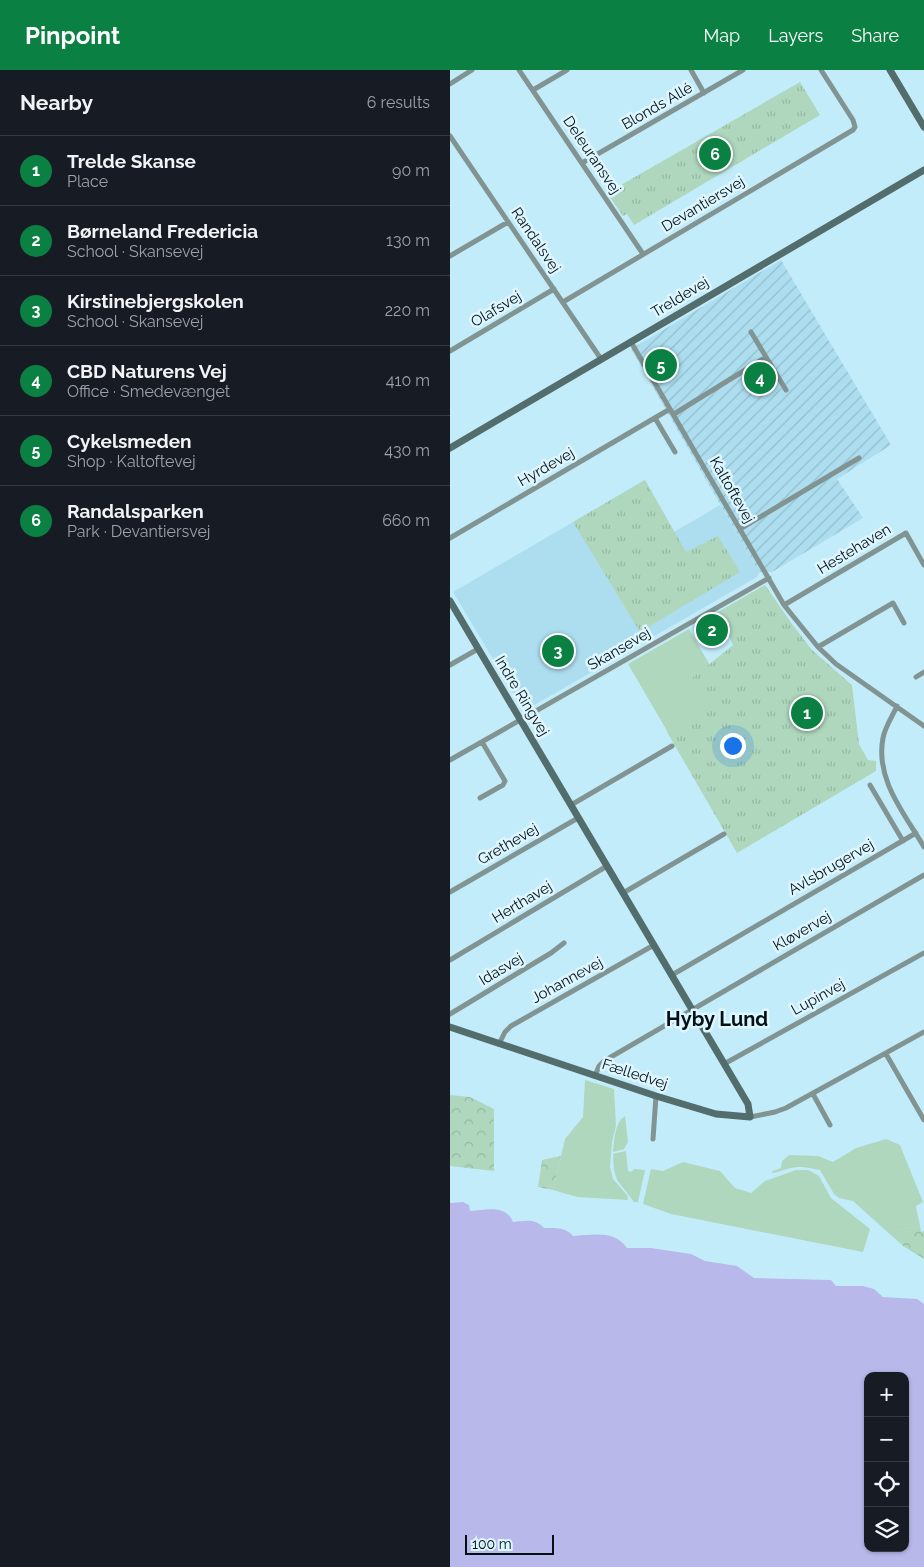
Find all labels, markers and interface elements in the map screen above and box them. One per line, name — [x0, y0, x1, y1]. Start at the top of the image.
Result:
text: Pinpoint — [25, 21, 120, 50]
text: Map — [704, 25, 740, 46]
text: Layers — [768, 25, 823, 46]
text: Share — [851, 25, 899, 46]
street label: Blonds Allé — [618, 78, 696, 133]
text: Nearby — [20, 90, 93, 115]
text: 6 results — [367, 93, 430, 112]
street label: Deleuransvej — [559, 112, 625, 198]
pin: 6 — [699, 135, 731, 173]
text: Trelde Skanse — [67, 150, 196, 172]
text: 1 — [32, 161, 40, 180]
text: 90 m — [392, 161, 430, 180]
text: Place — [67, 172, 108, 191]
street label: Devantiersvej — [658, 172, 748, 236]
street label: Randalsvej — [508, 204, 564, 276]
text: Børneland Fredericia — [67, 220, 258, 242]
text: 2 — [31, 231, 41, 250]
text: 130 m — [386, 231, 430, 250]
text: School · Skansevej — [67, 242, 203, 261]
street label: Treldevej — [648, 273, 712, 321]
street label: Olafsvej — [468, 287, 524, 331]
text: Kirstinebjergskolen — [67, 290, 244, 312]
text: 3 — [32, 301, 40, 320]
text: 220 m — [385, 301, 430, 320]
text: School · Skansevej — [67, 312, 203, 331]
pin: 5 — [645, 346, 677, 384]
pin: 4 — [744, 359, 776, 397]
text: CBD Naturens Vej — [67, 360, 227, 382]
text: 4 — [31, 371, 41, 390]
text: 410 m — [386, 371, 430, 390]
text: Office · Smedevænget — [67, 382, 230, 401]
text: Cykelsmeden — [67, 430, 192, 452]
text: 5 — [32, 441, 40, 460]
text: 430 m — [384, 441, 430, 460]
street label: Hyrdevej — [515, 444, 577, 490]
text: Shop · Kaltoftevej — [67, 452, 195, 471]
street label: Kaltoftevej — [706, 453, 758, 527]
text: Randalsparken — [67, 500, 204, 522]
text: 6 — [31, 511, 41, 530]
text: 660 m — [382, 511, 430, 530]
street label: Hestehaven — [814, 520, 894, 578]
text: Park · Devantiersvej — [67, 522, 210, 541]
pin: 2 — [696, 611, 728, 649]
street label: Skansevej — [584, 624, 654, 674]
pin: 3 — [542, 632, 574, 670]
street label: Indre Ringvej — [491, 653, 553, 739]
pin: 1 — [791, 694, 823, 732]
your location — [720, 733, 746, 759]
street label: Grethevej — [475, 820, 541, 868]
street label: Avlsbrugervej — [785, 835, 877, 899]
street label: Herthavej — [489, 877, 555, 927]
street label: Kløvervej — [770, 907, 834, 955]
street label: Idasvej — [476, 949, 526, 989]
street label: Johannevej — [528, 953, 606, 1007]
street label: Lupinvej — [788, 975, 848, 1019]
district label: Hyby Lund — [666, 1007, 768, 1031]
street label: Fælledvej — [600, 1055, 670, 1093]
map controls — [864, 1372, 909, 1552]
button: + — [864, 1372, 909, 1417]
button: − — [864, 1417, 909, 1462]
button: locate — [864, 1462, 909, 1507]
button: layers — [864, 1507, 909, 1552]
scale bar — [465, 1532, 554, 1555]
text: 100 m — [472, 1536, 512, 1552]

